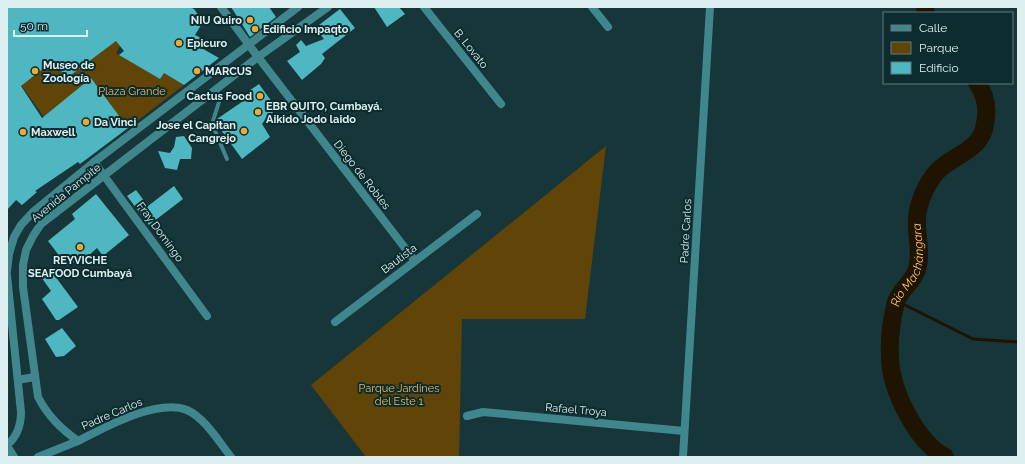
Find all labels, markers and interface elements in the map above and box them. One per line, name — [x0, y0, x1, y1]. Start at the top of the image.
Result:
scale bar — [14, 12, 87, 38]
legend — [883, 12, 1013, 84]
place label: NIU Quiro — [191, 14, 242, 27]
marker: NIU Quiro — [245, 15, 255, 25]
text: 50 m — [20, 19, 48, 33]
text: Calle — [919, 21, 947, 35]
place label: Edificio Impaqto — [263, 23, 349, 36]
marker: Edificio Impaqto — [250, 24, 260, 34]
street label: B. Lovato — [451, 27, 491, 72]
place label: Epicuro — [187, 37, 228, 50]
marker: Epicuro — [174, 38, 184, 48]
text: Parque — [919, 41, 959, 55]
place label: Museo de Zoología — [43, 59, 95, 85]
text: Edificio — [919, 61, 959, 75]
place label: MARCUS — [205, 65, 252, 78]
marker: Museo de Zoología — [30, 66, 40, 76]
marker: MARCUS — [192, 66, 202, 76]
park label: Plaza Grande — [98, 85, 166, 98]
place label: Cactus Food — [186, 90, 252, 103]
marker: Cactus Food — [255, 91, 265, 101]
place label: EBR QUITO, Cumbayá. Aikido Jodo laido — [266, 100, 382, 126]
marker: EBR QUITO, Cumbayá. Aikido Jodo laido — [253, 107, 263, 117]
place label: Da Vinci — [94, 116, 136, 129]
marker: Da Vinci — [81, 117, 91, 127]
place label: Jose el Capitan Cangrejo — [156, 119, 236, 145]
place label: Maxwell — [31, 126, 76, 139]
marker: Jose el Capitan Cangrejo — [239, 126, 249, 136]
marker: Maxwell — [18, 127, 28, 137]
street label: Diego de Robles — [331, 138, 393, 212]
street label: Avenida Pampite — [29, 161, 104, 225]
street label: Padre Carlos — [678, 198, 694, 264]
street label: Fray Domingo — [134, 200, 186, 265]
water label: Río Machángara — [888, 223, 926, 308]
street label: Bautista — [379, 241, 419, 277]
marker: REYVICHE SEAFOOD Cumbayá — [75, 242, 85, 252]
place label: REYVICHE SEAFOOD Cumbayá — [28, 254, 132, 280]
park label: Parque Jardines del Este 1 — [358, 382, 440, 408]
street label: Padre Carlos — [80, 395, 144, 433]
street label: Rafael Troya — [545, 401, 607, 419]

